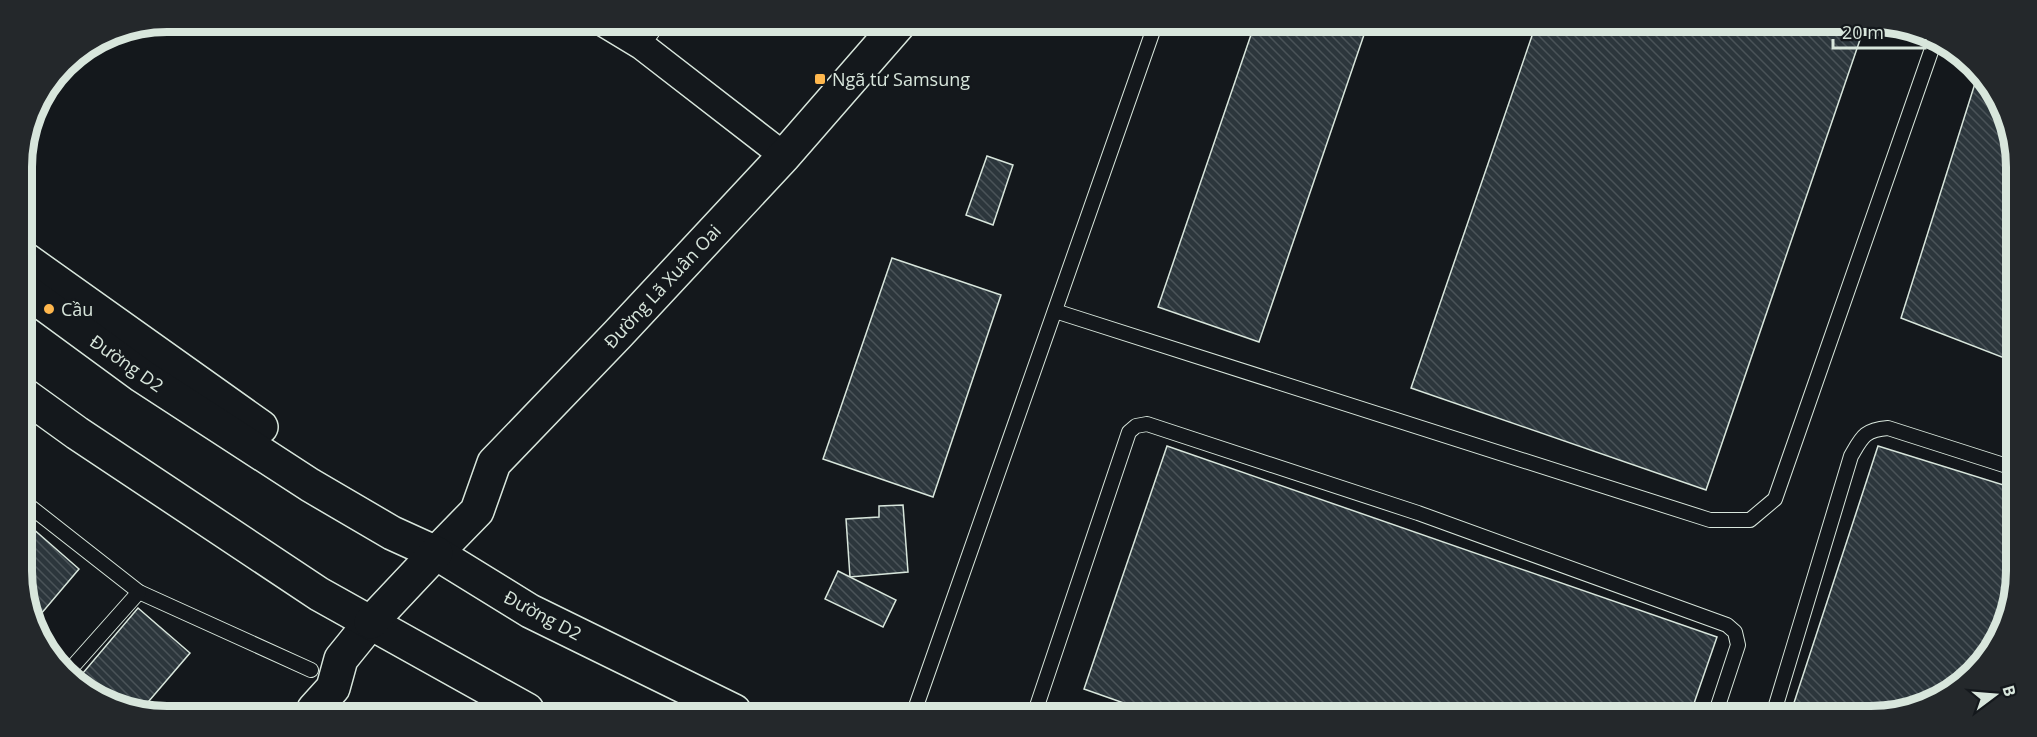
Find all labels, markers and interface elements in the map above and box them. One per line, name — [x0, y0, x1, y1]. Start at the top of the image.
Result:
scale bar — [1833, 12, 1924, 50]
text: 20 m — [1842, 20, 1884, 44]
place label: Ngã tư Samsung — [832, 67, 970, 91]
marker: Ngã tư Samsung — [813, 72, 827, 86]
street label: Đường Lã Xuân Oai — [598, 219, 726, 353]
place label: Cầu — [61, 297, 93, 321]
marker: Cầu — [42, 302, 56, 316]
street label: Đường D2 — [85, 329, 169, 397]
street label: Đường D2 — [500, 584, 586, 646]
north arrow — [1965, 665, 2025, 725]
text: B — [1997, 683, 2021, 699]

